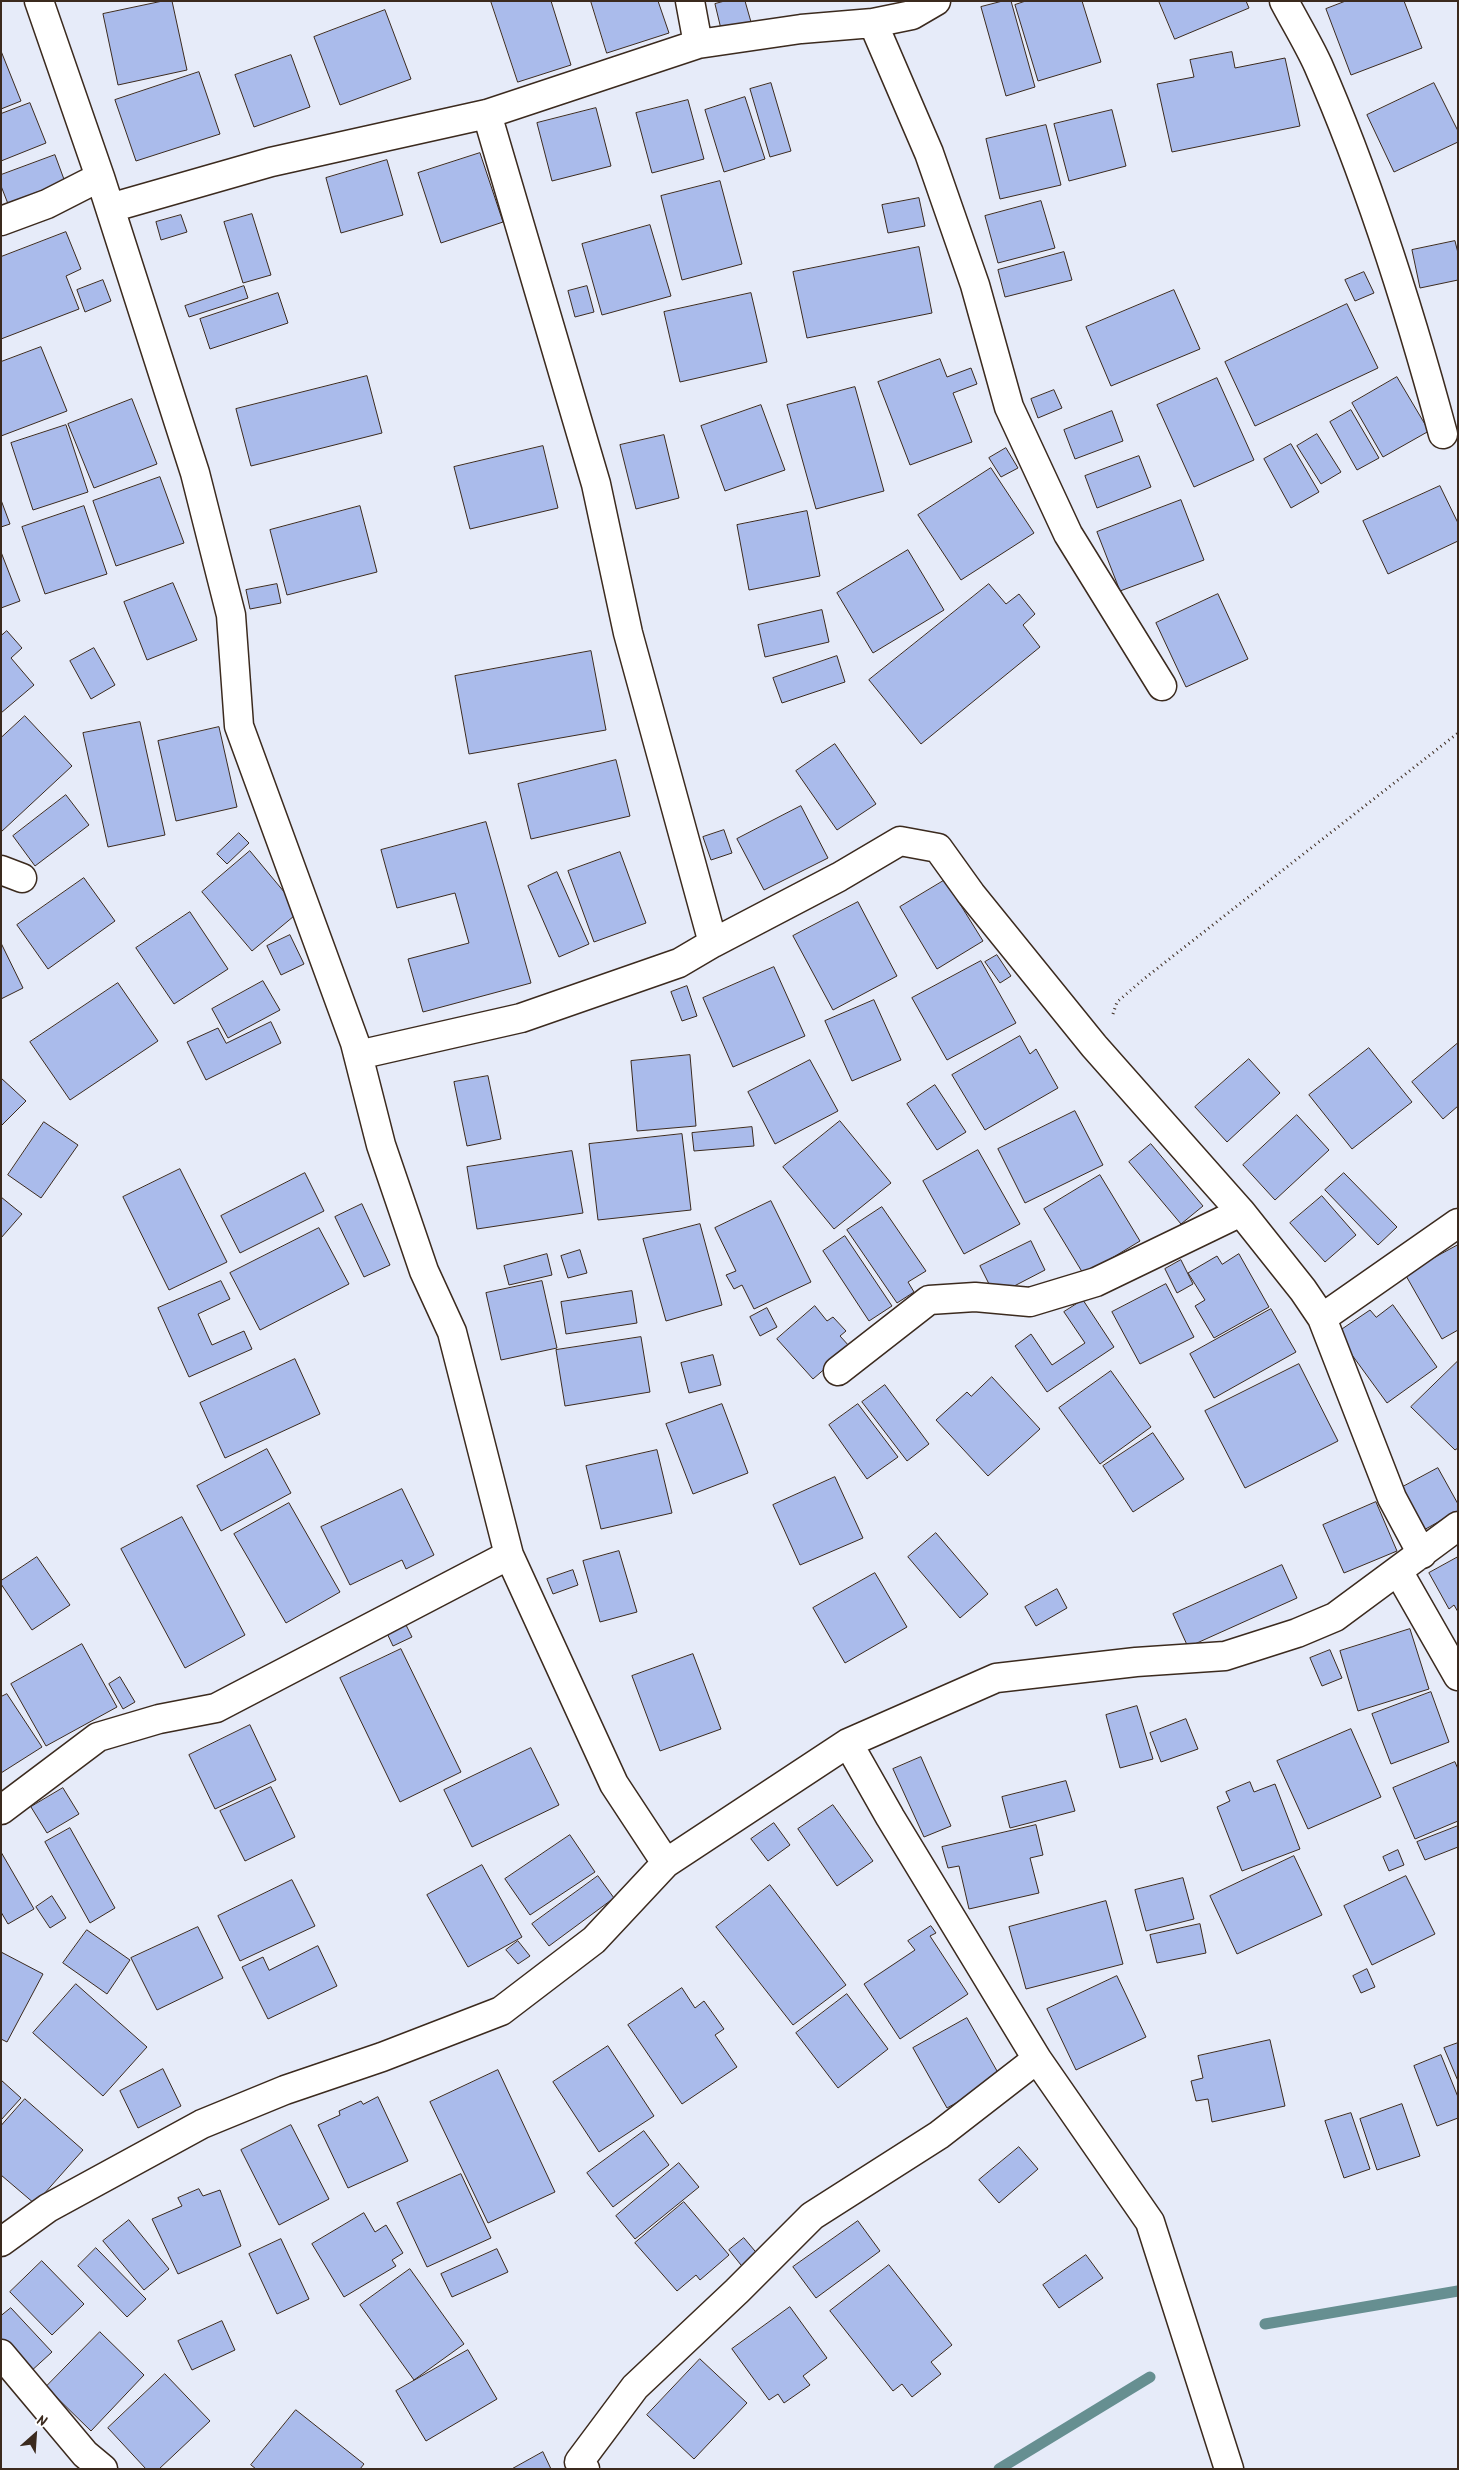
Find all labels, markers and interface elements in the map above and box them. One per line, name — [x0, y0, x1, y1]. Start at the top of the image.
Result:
north arrow — [10, 2410, 60, 2460]
text: N — [33, 2410, 50, 2433]

